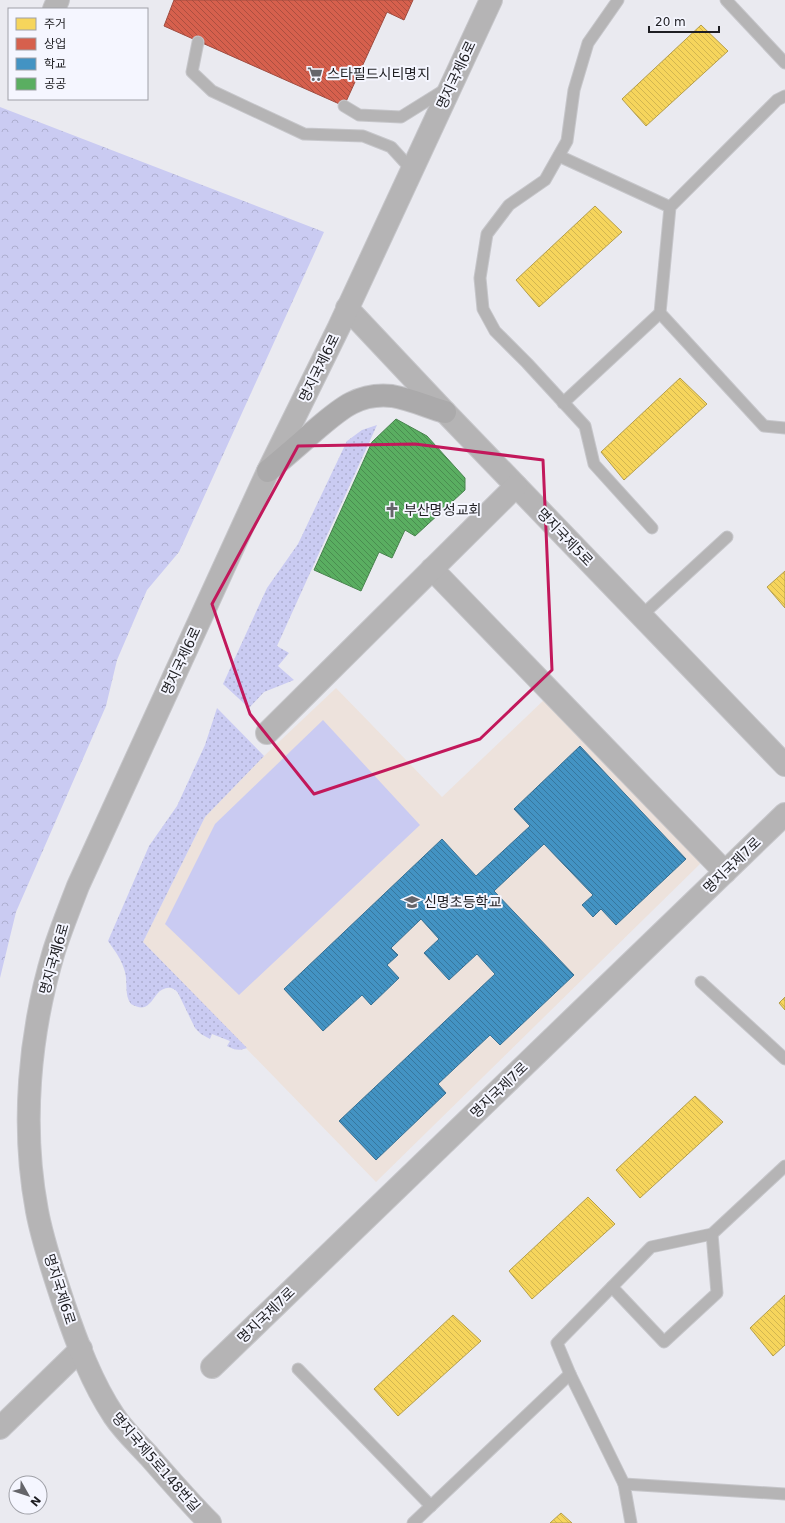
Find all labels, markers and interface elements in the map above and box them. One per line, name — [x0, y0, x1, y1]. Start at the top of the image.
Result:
legend — [8, 8, 148, 100]
scale bar — [649, 8, 719, 34]
text: 20 m — [655, 15, 686, 29]
text: 주거 — [44, 17, 66, 31]
text: 상업 — [44, 37, 66, 51]
street label: 명지국제6로 — [433, 38, 479, 112]
text: 학교 — [44, 57, 66, 71]
supermarket icon: 스타필드시티명지 — [306, 65, 324, 83]
place label: 스타필드시티명지 — [327, 66, 430, 82]
text: 공공 — [44, 77, 66, 91]
street label: 명지국제6로 — [296, 331, 342, 404]
church icon: 부산명성교회 — [383, 501, 401, 519]
place label: 부산명성교회 — [404, 502, 481, 518]
street label: 명지국제5로 — [534, 505, 596, 569]
street label: 명지국제6로 — [158, 624, 204, 698]
street label: 명지국제7로 — [700, 834, 764, 896]
school or university icon: 신명초등학교 — [403, 893, 421, 911]
place label: 신명초등학교 — [424, 894, 501, 910]
street label: 명지국제6로 — [36, 921, 72, 996]
street label: 명지국제7로 — [467, 1059, 531, 1121]
street label: 명지국제6로 — [41, 1252, 79, 1326]
street label: 명지국제7로 — [234, 1284, 298, 1346]
street label: 명지국제5로148번길 — [109, 1409, 203, 1515]
north arrow — [8, 1475, 48, 1515]
text: N — [27, 1493, 43, 1509]

